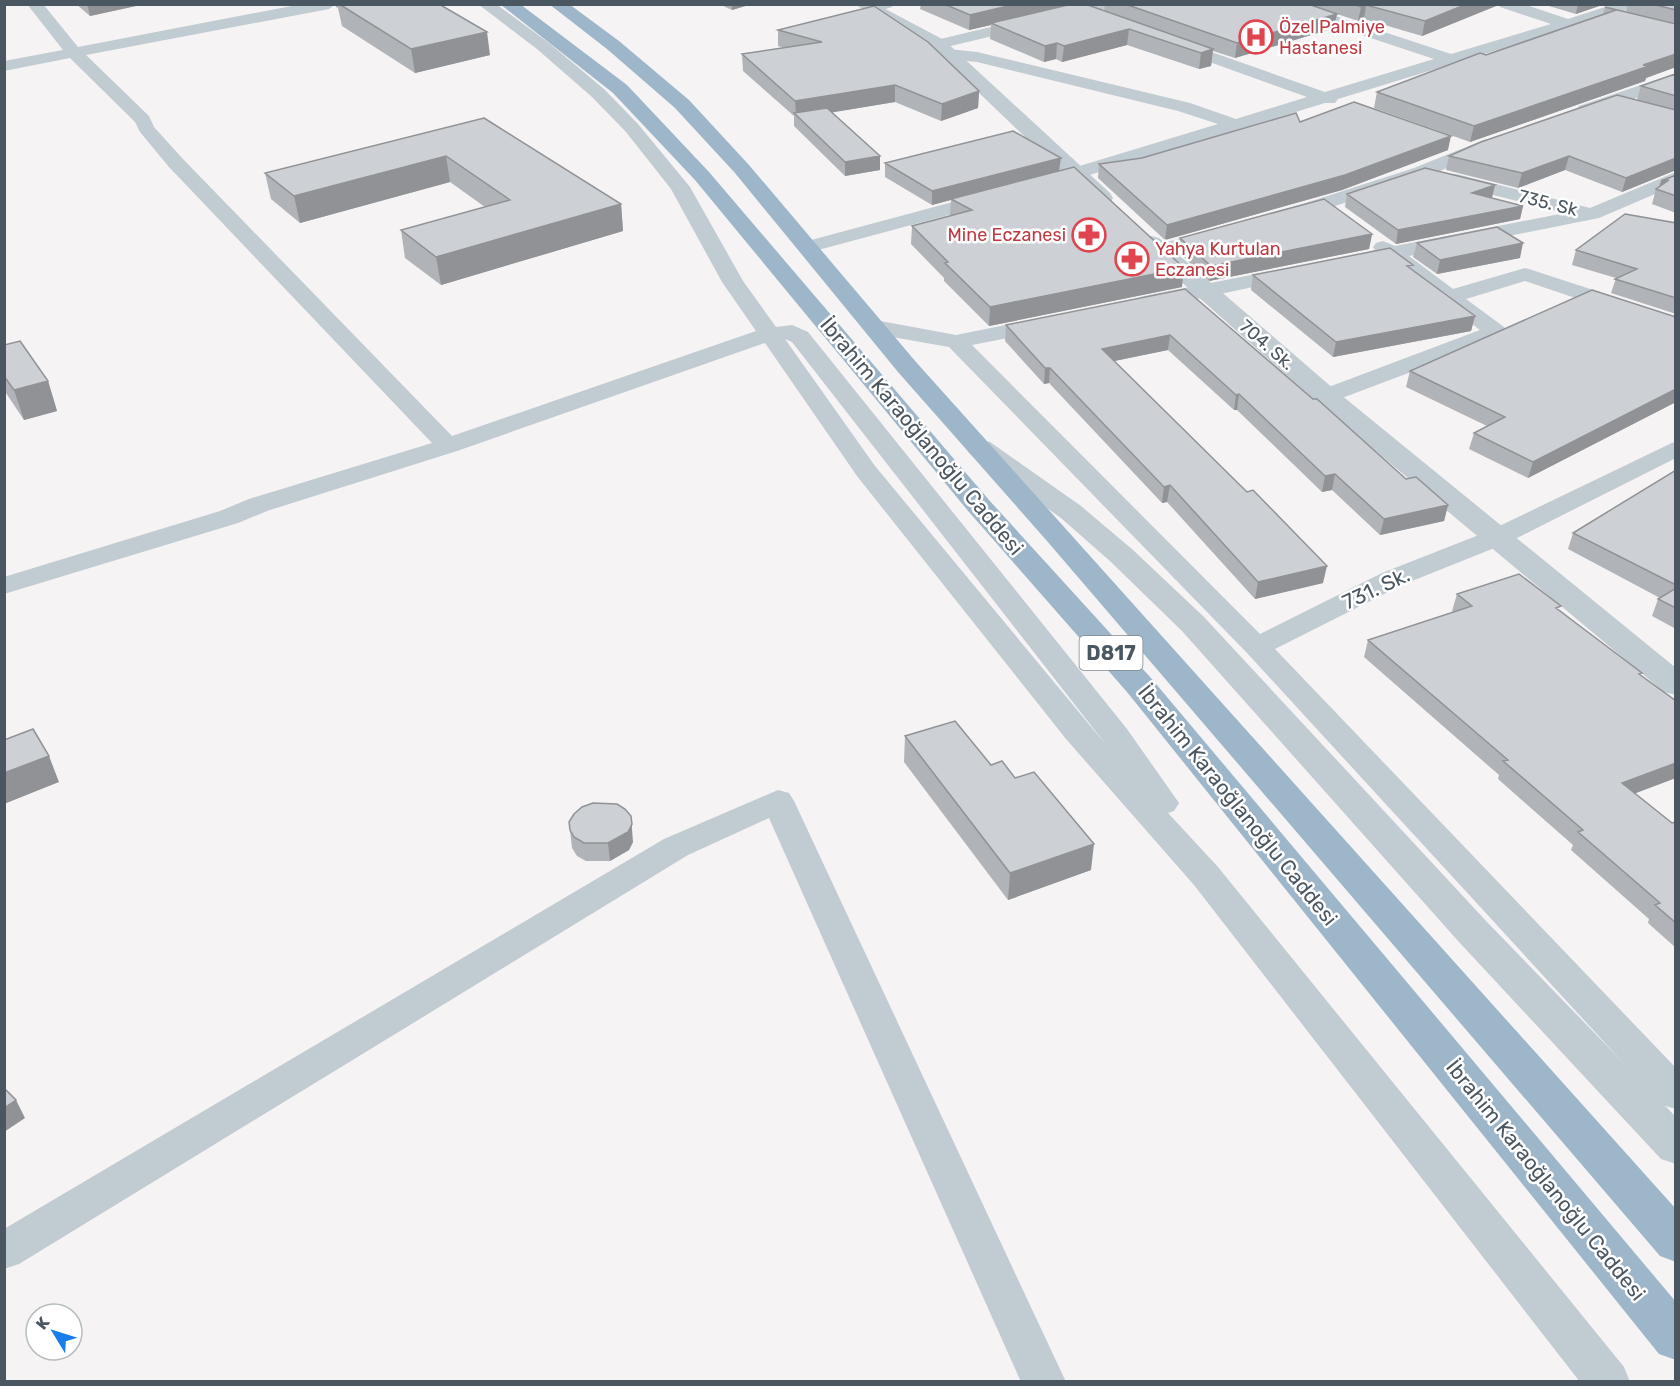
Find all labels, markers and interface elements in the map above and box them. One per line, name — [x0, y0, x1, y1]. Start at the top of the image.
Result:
place label: Özel Palmiye Hastanesi — [1279, 16, 1385, 59]
hospital icon: Özel Palmiye Hastanesi — [1238, 19, 1274, 55]
street label: 735. Sk — [1516, 185, 1580, 221]
pharmacy icon: Mine Eczanesi — [1071, 217, 1107, 253]
place label: Mine Eczanesi — [948, 224, 1066, 246]
place label: Yahya Kurtulan Eczanesi — [1155, 238, 1281, 281]
pharmacy icon: Yahya Kurtulan Eczanesi — [1114, 241, 1150, 277]
street label: İbrahim Karaoğlanoğlu Caddesi — [815, 312, 1029, 560]
street label: 704. Sk. — [1235, 315, 1299, 375]
street label: 731. Sk. — [1338, 562, 1414, 614]
road number: D817 — [1080, 636, 1142, 670]
street label: İbrahim Karaoğlanoğlu Caddesi — [1133, 680, 1343, 930]
street label: İbrahim Karaoğlanoğlu Caddesi — [1441, 1055, 1651, 1305]
north arrow — [24, 1302, 84, 1362]
text: K — [32, 1313, 54, 1333]

